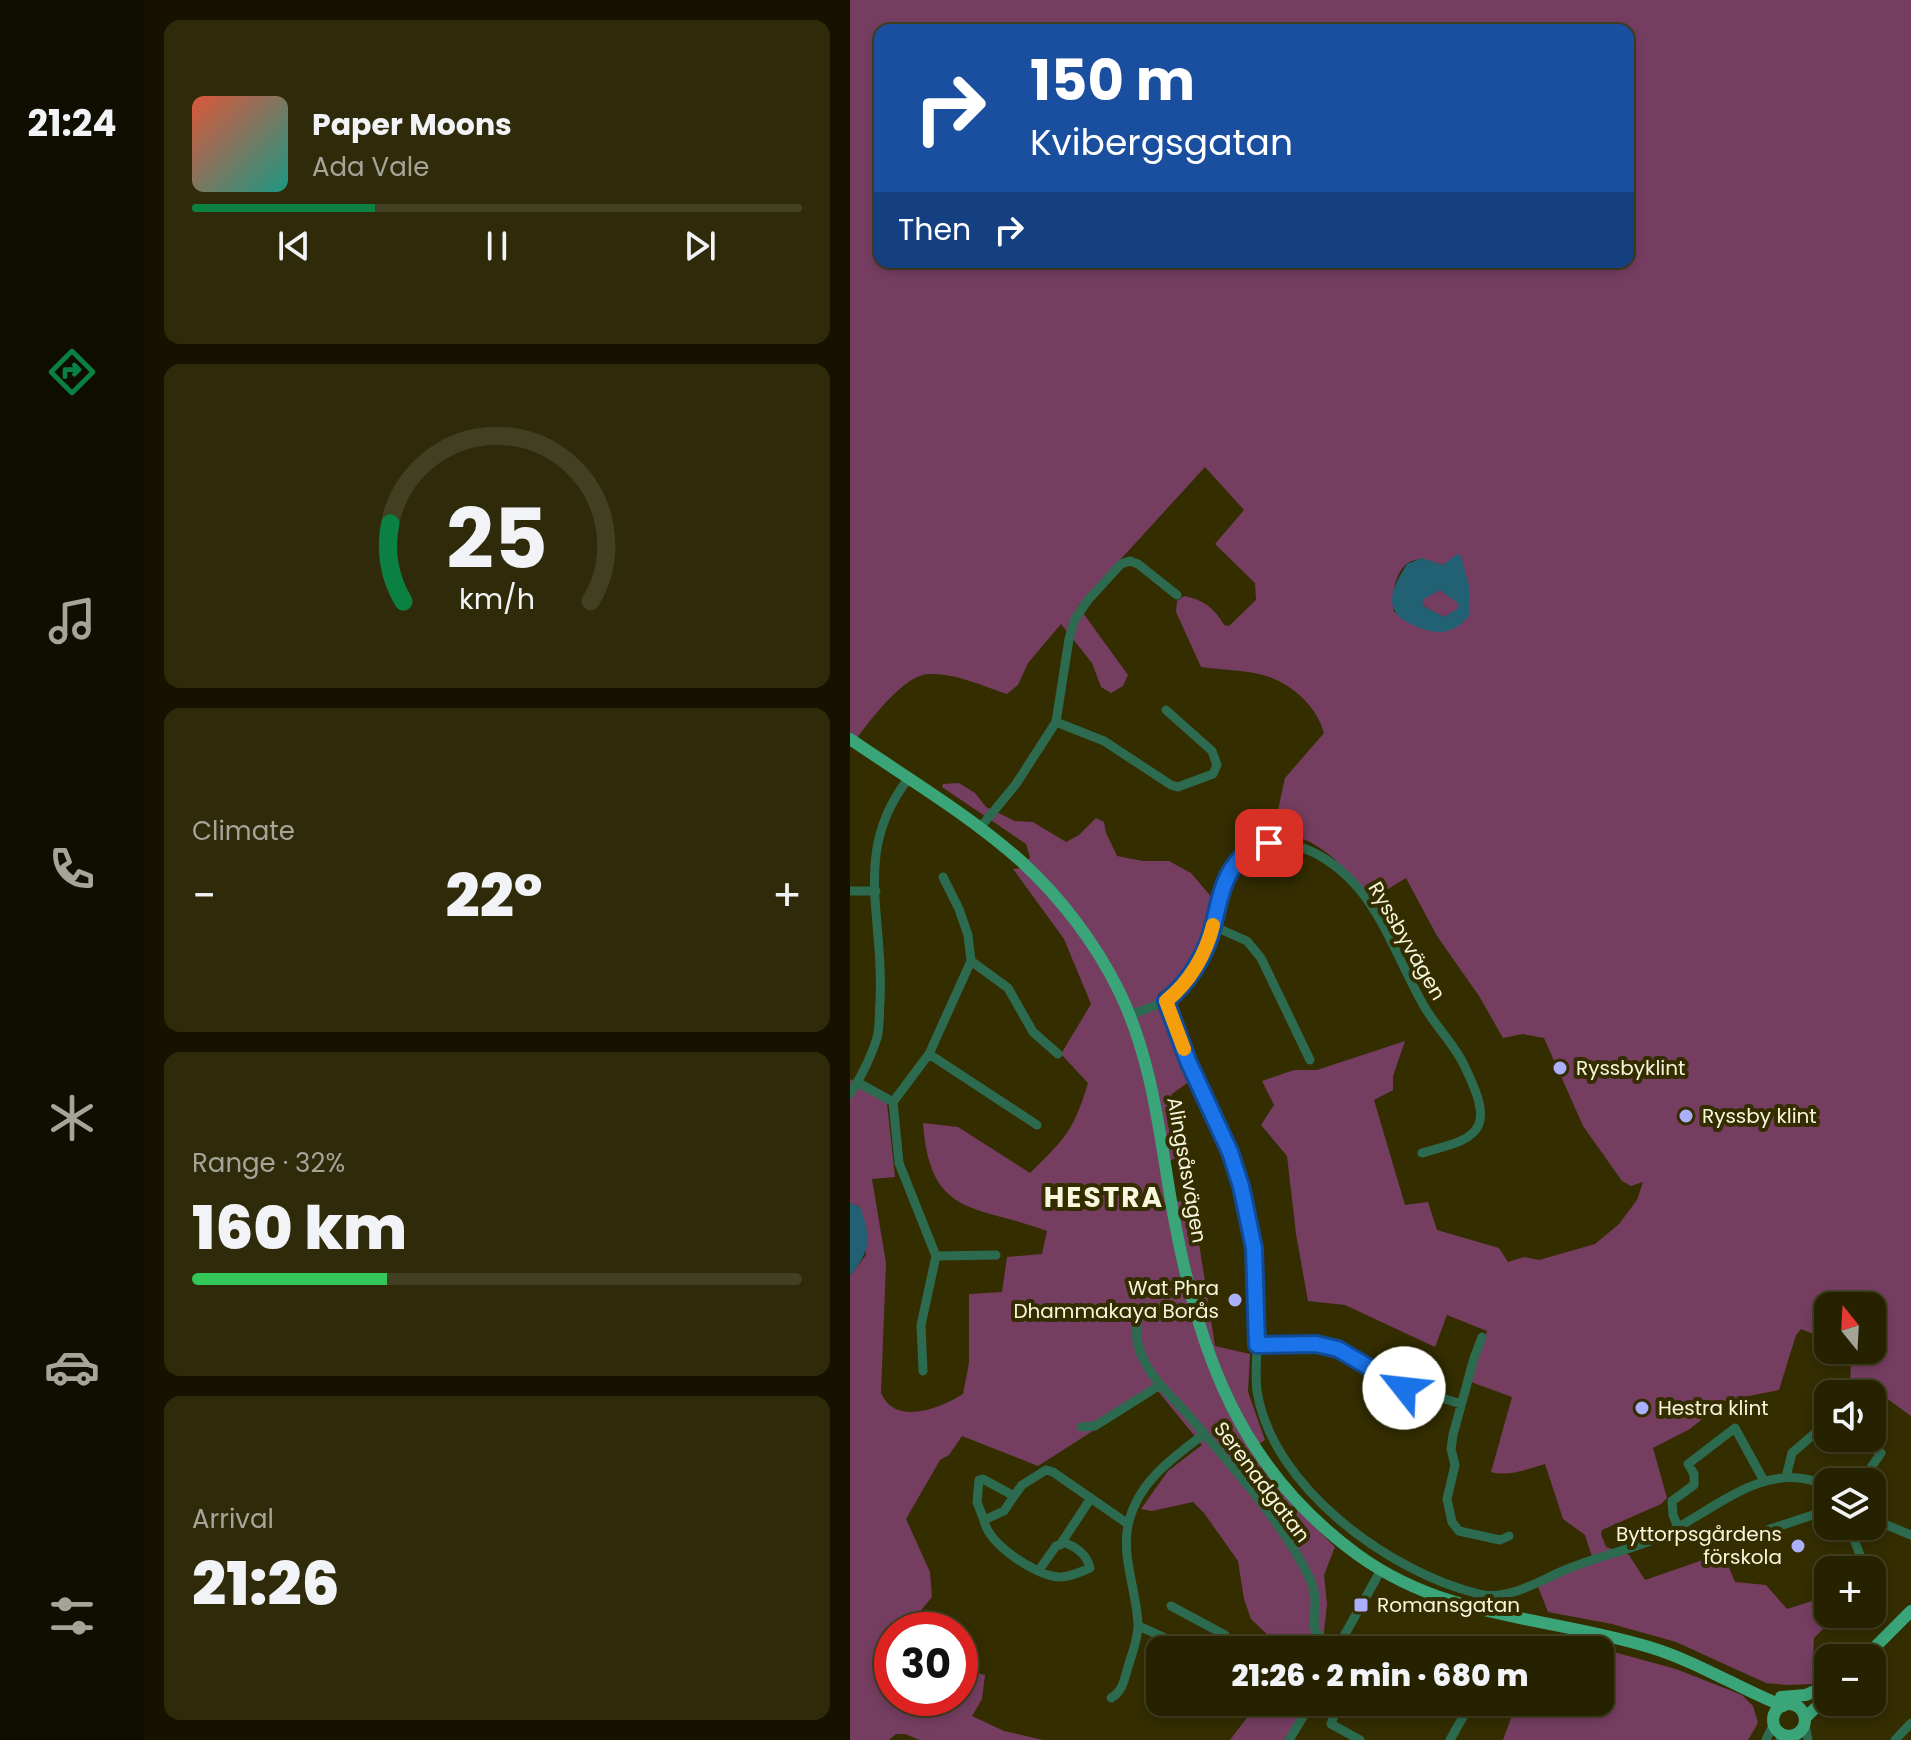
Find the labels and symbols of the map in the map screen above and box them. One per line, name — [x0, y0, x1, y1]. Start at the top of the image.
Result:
pin — [1235, 809, 1303, 877]
street label: Ryssbyvägen — [1362, 877, 1452, 1005]
place label: Ryssbyklint — [1576, 1054, 1685, 1082]
marker: Ryssbyklint — [1551, 1059, 1569, 1077]
street label: Alingsåsvägen — [1160, 1095, 1214, 1245]
place label: Ryssby klint — [1702, 1102, 1817, 1130]
marker: Ryssby klint — [1677, 1107, 1695, 1125]
district label: HESTRA — [1044, 1178, 1164, 1217]
place label: Wat Phra Dhammakaya Borås — [1013, 1274, 1219, 1325]
marker: Wat Phra Dhammakaya Borås — [1226, 1291, 1244, 1309]
north arrow — [1814, 1292, 1886, 1364]
position arrow — [1362, 1346, 1446, 1430]
place label: Hestra klint — [1658, 1394, 1769, 1422]
marker: Hestra klint — [1633, 1399, 1651, 1417]
street label: Serenadgatan — [1207, 1416, 1317, 1548]
place label: Byttorpsgårdens förskola — [1616, 1520, 1782, 1571]
marker: Byttorpsgårdens förskola — [1789, 1537, 1807, 1555]
place label: Romansgatan — [1377, 1591, 1520, 1619]
marker: Romansgatan — [1352, 1596, 1370, 1614]
speed limit sign: 30 — [874, 1612, 978, 1716]

